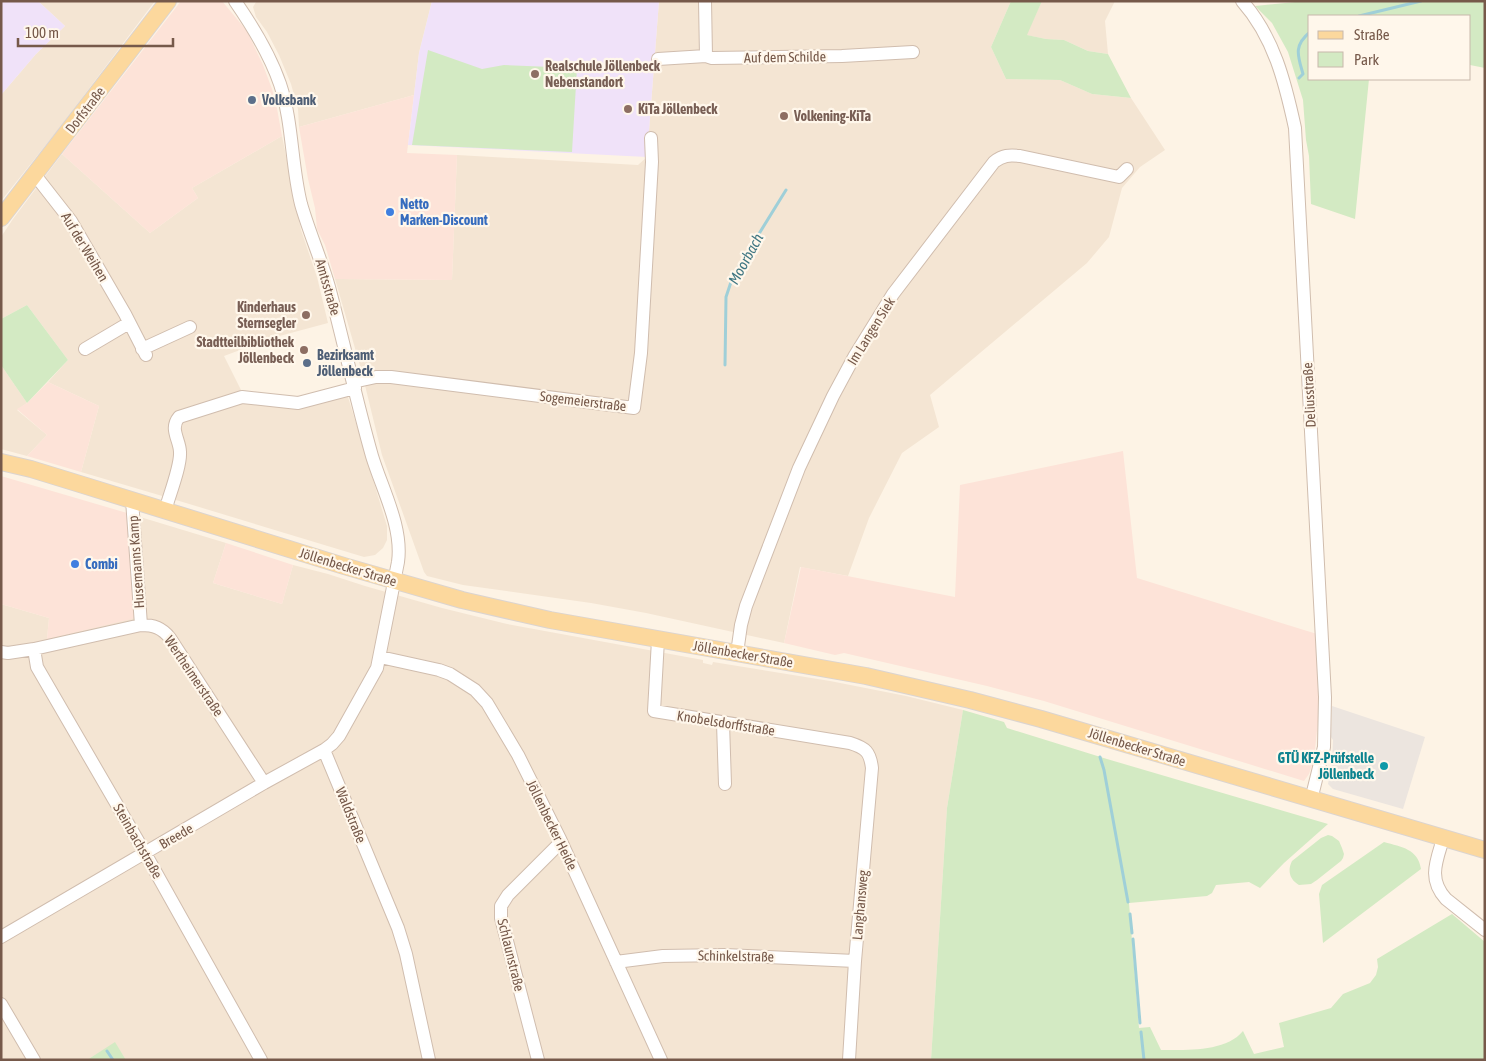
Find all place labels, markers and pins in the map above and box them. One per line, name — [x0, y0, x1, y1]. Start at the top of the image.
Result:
place label: Realschule Jöllenbeck Nebenstandort — [545, 58, 661, 90]
marker: Realschule Jöllenbeck Nebenstandort — [529, 68, 541, 80]
place label: Volksbank — [261, 92, 317, 108]
marker: Volksbank — [246, 94, 258, 106]
place label: KiTa Jöllenbeck — [638, 101, 718, 117]
marker: KiTa Jöllenbeck — [622, 103, 634, 115]
place label: Volkening-KiTa — [793, 108, 872, 124]
marker: Volkening-KiTa — [778, 110, 790, 122]
place label: Netto Marken-Discount — [400, 196, 488, 228]
marker: Netto Marken-Discount — [384, 206, 396, 218]
place label: Kinderhaus Sternsegler — [237, 299, 297, 331]
marker: Kinderhaus Sternsegler — [300, 309, 312, 321]
place label: Stadtteilbibliothek Jöllenbeck — [196, 334, 295, 366]
marker: Stadtteilbibliothek Jöllenbeck — [298, 344, 310, 356]
place label: Bezirksamt Jöllenbeck — [316, 347, 374, 379]
marker: Bezirksamt Jöllenbeck — [301, 357, 313, 369]
place label: Combi — [85, 556, 118, 572]
marker: Combi — [69, 558, 81, 570]
place label: GTÜ KFZ-Prüfstelle Jöllenbeck — [1278, 750, 1375, 782]
marker: GTÜ KFZ-Prüfstelle Jöllenbeck — [1378, 760, 1390, 772]

